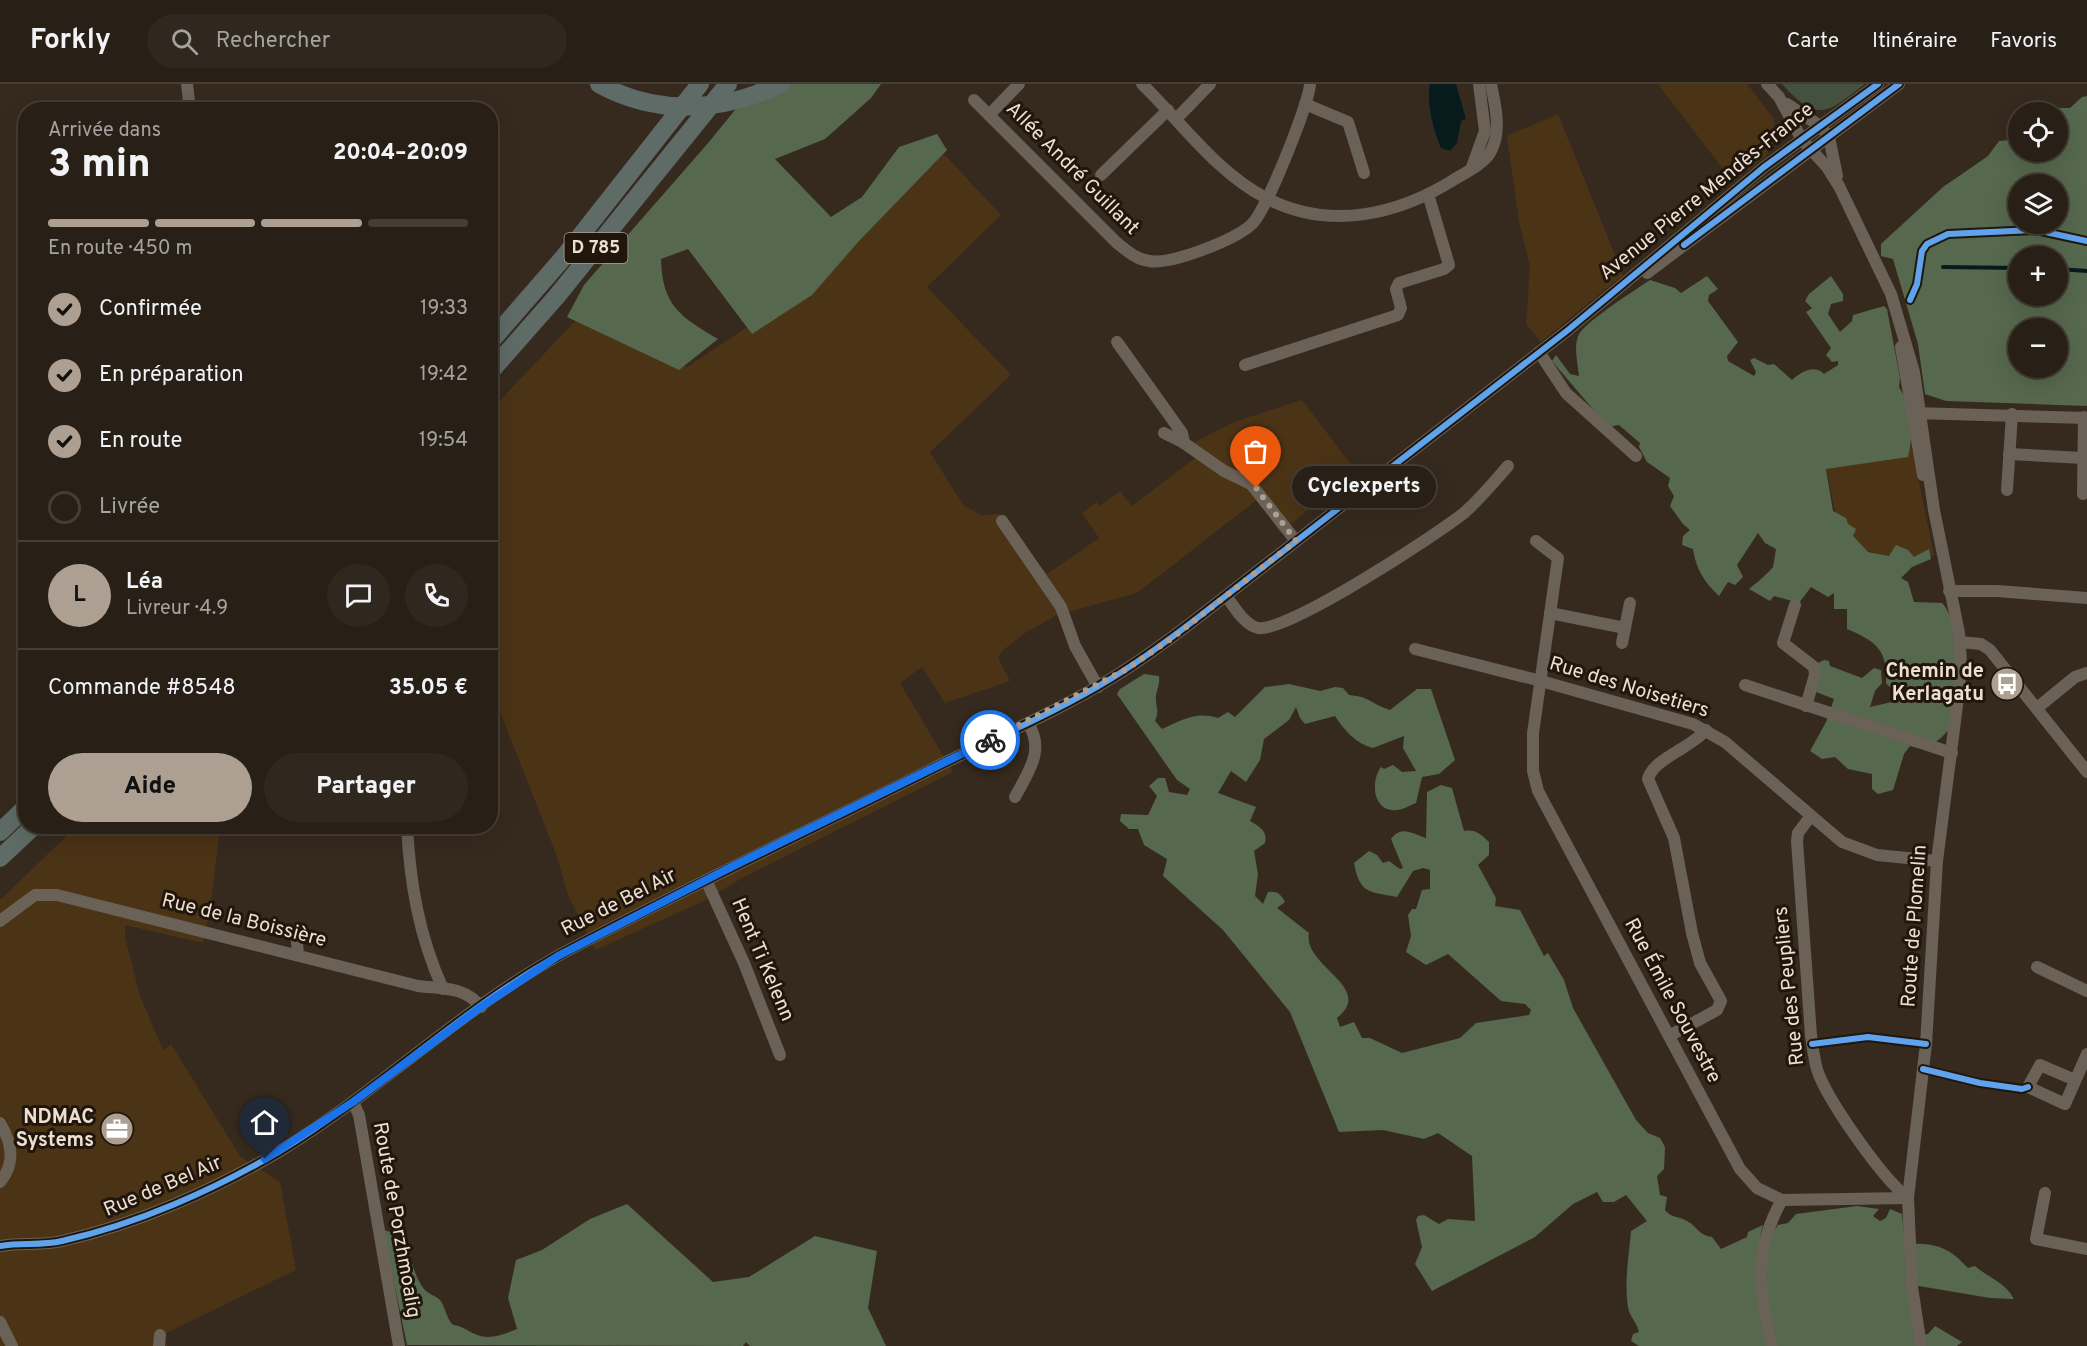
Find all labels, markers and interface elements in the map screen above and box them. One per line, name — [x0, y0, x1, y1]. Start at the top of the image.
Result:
search box — [147, 14, 567, 68]
text: Forkly — [30, 23, 111, 59]
icon: search — [168, 25, 201, 58]
text: Rechercher — [216, 28, 330, 55]
text: Carte — [1787, 28, 1839, 55]
text: Itinéraire — [1872, 28, 1957, 55]
text: Favoris — [1990, 28, 2057, 55]
street label: Allée André Guillant — [1000, 97, 1144, 241]
street label: Avenue Pierre Mendès-France — [1594, 97, 1820, 287]
map controls — [2008, 102, 2068, 378]
button: locate — [2008, 102, 2068, 162]
text: Arrivée dans — [48, 118, 161, 144]
text: 20:04–20:09 — [333, 140, 468, 167]
text: 3 min — [48, 142, 151, 191]
button: layers — [2008, 174, 2068, 234]
road number: D 785 — [564, 233, 628, 263]
text: En route · 450 m — [48, 236, 192, 262]
button: + — [2008, 246, 2068, 306]
icon: check — [48, 293, 81, 326]
text: Confirmée — [99, 296, 202, 323]
text: 19:33 — [420, 296, 468, 322]
button: − — [2008, 318, 2068, 378]
icon: check — [48, 359, 81, 392]
text: En préparation — [99, 362, 244, 389]
text: 19:42 — [419, 362, 468, 388]
icon: check — [48, 425, 81, 458]
pin — [1230, 426, 1281, 488]
text: En route — [99, 428, 182, 455]
text: 19:54 — [419, 428, 468, 454]
icon: bag — [1239, 435, 1272, 468]
callout: Cyclexperts — [1292, 467, 1436, 509]
text: Cyclexperts — [1307, 474, 1421, 500]
text: Livrée — [99, 494, 160, 521]
button: chat — [327, 564, 390, 627]
button: phone — [405, 564, 468, 627]
text: Léa — [126, 569, 163, 596]
text: L — [73, 582, 86, 609]
text: Livreur · 4.9 — [126, 596, 228, 622]
street label: Rue des Noisetiers — [1546, 651, 1712, 725]
place label: Chemin de Kerlagatu — [1885, 659, 1984, 708]
bus stop icon: Chemin de Kerlagatu — [1989, 666, 2025, 702]
text: Commande #8548 — [48, 675, 236, 702]
text: 35.05 € — [389, 675, 468, 702]
courier — [960, 710, 1020, 770]
icon: bike — [974, 724, 1007, 757]
button: Aide — [48, 753, 252, 822]
button: Partager — [264, 753, 468, 822]
street label: Route de Plomelin — [1896, 844, 1934, 1008]
street label: Rue de Bel Air — [557, 863, 681, 943]
street label: Rue de la Boissière — [159, 888, 329, 954]
street label: Hent Ti Kelenn — [724, 894, 800, 1026]
street label: Rue des Peupliers — [1769, 905, 1811, 1067]
street label: Rue Émile Souvestre — [1618, 913, 1728, 1088]
pin — [239, 1097, 290, 1159]
place label: NDMAC Systems — [16, 1105, 94, 1154]
icon: home — [248, 1106, 281, 1139]
office icon: NDMAC Systems — [99, 1111, 135, 1147]
street label: Route de Porzhmoalig — [366, 1120, 426, 1320]
street label: Rue de Bel Air — [100, 1150, 226, 1224]

